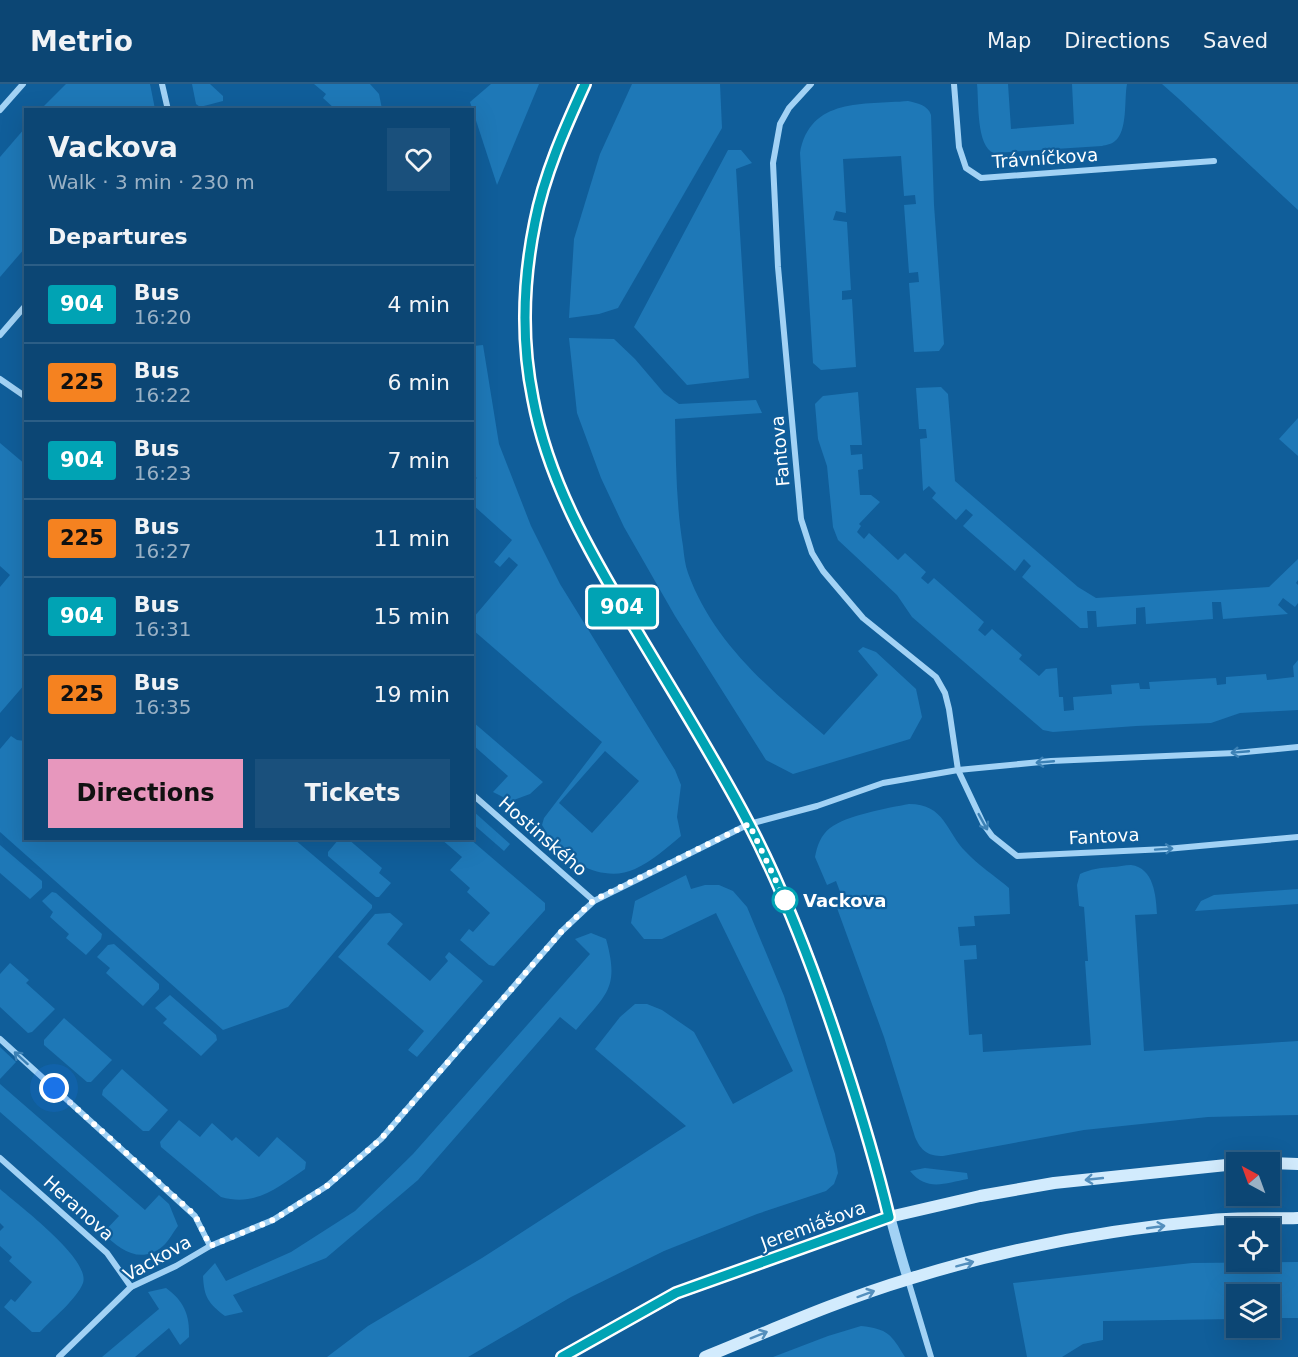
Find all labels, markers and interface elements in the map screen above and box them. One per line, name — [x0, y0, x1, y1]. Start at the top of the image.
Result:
text: Metrio — [30, 25, 133, 58]
text: Map — [987, 29, 1031, 53]
text: Directions — [1064, 29, 1170, 53]
text: Saved — [1203, 29, 1268, 53]
button: heart — [387, 128, 450, 191]
text: Vackova — [48, 131, 178, 164]
street label: Trávníčkova — [990, 144, 1099, 172]
text: Walk · 3 min · 230 m — [48, 170, 255, 194]
text: Departures — [48, 224, 188, 249]
text: Bus — [134, 280, 179, 305]
text: 904 — [60, 292, 104, 316]
text: 4 min — [388, 292, 450, 317]
text: 16:20 — [134, 305, 191, 329]
text: Bus — [134, 358, 179, 383]
text: 225 — [60, 370, 104, 394]
text: 6 min — [388, 370, 450, 395]
text: 16:22 — [134, 383, 191, 407]
street label: Fantova — [766, 415, 794, 487]
text: Bus — [134, 436, 179, 461]
text: 904 — [60, 448, 104, 472]
text: 7 min — [388, 448, 450, 473]
text: 16:23 — [134, 461, 191, 485]
text: Bus — [134, 514, 179, 539]
text: 225 — [60, 526, 104, 550]
text: 11 min — [374, 526, 450, 551]
text: 16:27 — [134, 539, 191, 563]
line badge: 904 — [588, 588, 656, 626]
text: Bus — [134, 592, 179, 617]
text: 904 — [600, 595, 644, 619]
text: 904 — [60, 604, 104, 628]
text: 15 min — [374, 604, 450, 629]
text: 16:31 — [134, 617, 191, 641]
text: Bus — [134, 670, 179, 695]
text: 225 — [60, 682, 104, 706]
text: 19 min — [374, 682, 450, 707]
text: 16:35 — [134, 695, 191, 719]
one-way arrow — [1230, 747, 1250, 758]
one-way arrow — [1036, 757, 1055, 768]
button: Directions — [48, 759, 243, 828]
button: Tickets — [255, 759, 450, 828]
street label: Hostinského — [495, 792, 591, 880]
one-way arrow — [978, 814, 990, 831]
street label: Fantova — [1068, 824, 1140, 848]
one-way arrow — [1153, 843, 1173, 854]
marker: Vackova — [772, 887, 798, 913]
place label: Vackova — [803, 890, 887, 911]
one-way arrow — [14, 1051, 29, 1065]
your location — [39, 1073, 69, 1103]
north arrow — [1226, 1152, 1280, 1206]
map controls — [1226, 1152, 1280, 1338]
street label: Heranova — [40, 1171, 118, 1245]
one-way arrow — [1085, 1174, 1105, 1185]
street label: Jeremiášova — [757, 1196, 868, 1254]
button: locate — [1226, 1218, 1280, 1272]
one-way arrow — [1146, 1222, 1165, 1233]
street label: Vackova — [119, 1231, 195, 1285]
one-way arrow — [955, 1258, 974, 1269]
button: layers — [1226, 1284, 1280, 1338]
one-way arrow — [856, 1288, 875, 1299]
one-way arrow — [749, 1329, 768, 1340]

